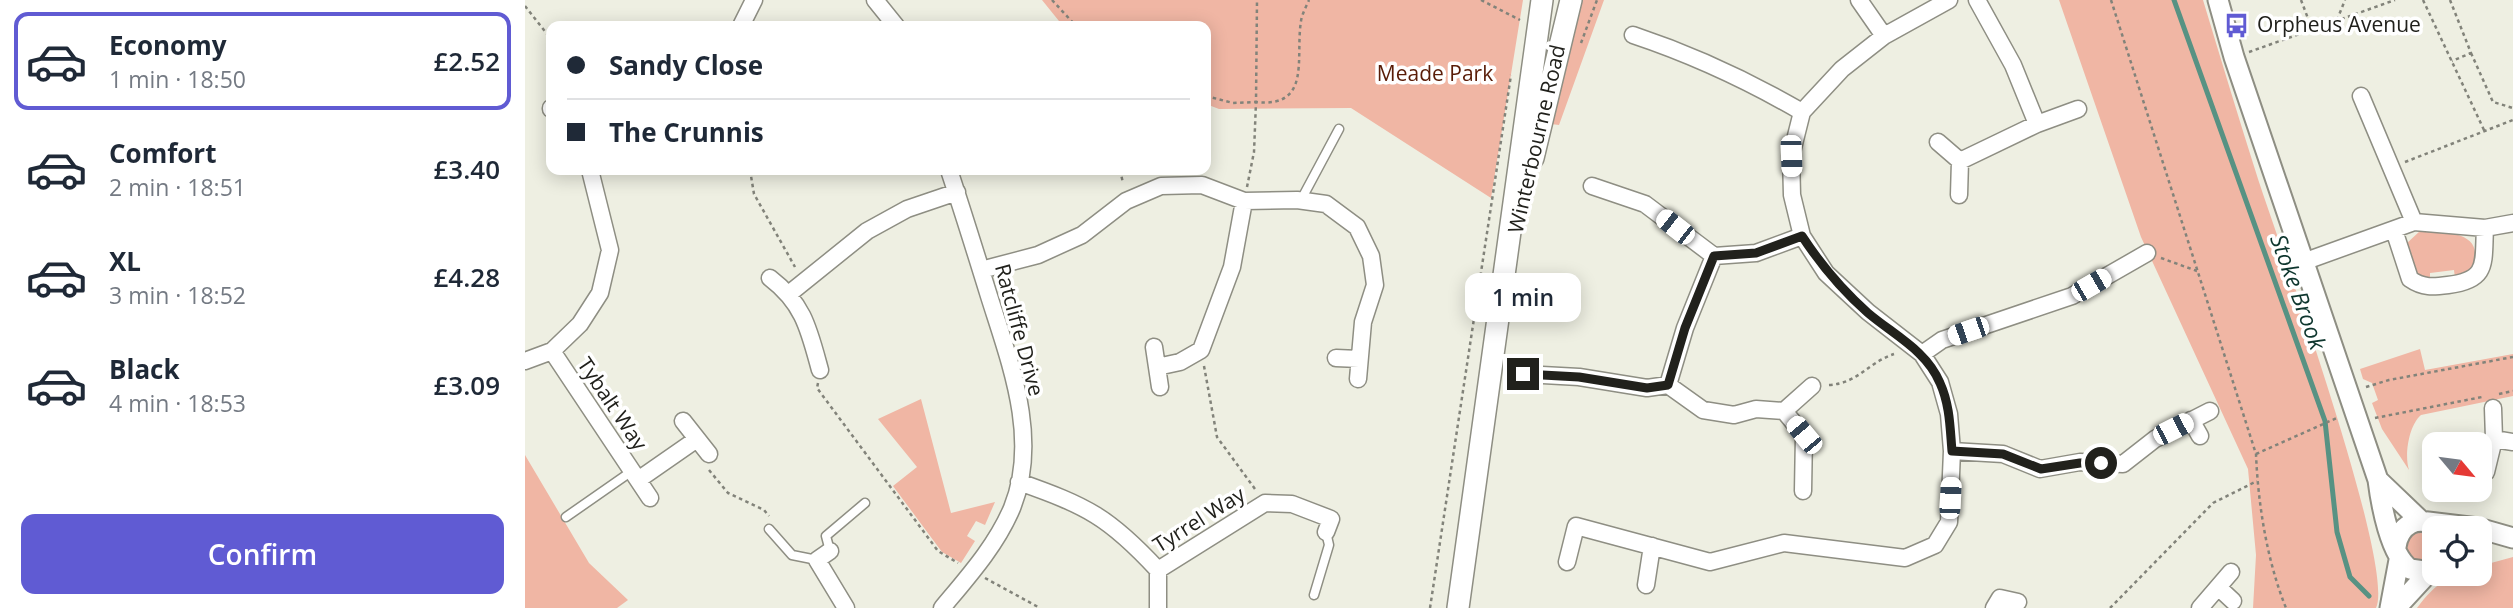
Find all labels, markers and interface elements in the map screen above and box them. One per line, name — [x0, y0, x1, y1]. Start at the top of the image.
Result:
place label: Orpheus Avenue — [2257, 10, 2421, 38]
bus stop icon: Orpheus Avenue — [2223, 11, 2251, 39]
text: Economy — [109, 27, 227, 63]
icon: car — [25, 30, 88, 93]
street label: Winterbourne Road — [1501, 42, 1571, 236]
text: £2.52 — [433, 43, 500, 79]
text: Sandy Close — [609, 47, 763, 83]
park label: Meade Park — [1377, 59, 1493, 87]
text: 1 min · 18:50 — [109, 63, 246, 95]
text: The Crunnis — [609, 114, 764, 150]
text: Comfort — [109, 135, 216, 171]
car — [1780, 135, 1803, 177]
icon: car — [25, 138, 88, 201]
text: £3.40 — [433, 151, 500, 187]
text: 2 min · 18:51 — [109, 171, 246, 203]
car — [1652, 206, 1699, 248]
water label: Stoke Brook — [2263, 229, 2335, 355]
text: XL — [109, 243, 141, 279]
icon: car — [25, 246, 88, 309]
text: £4.28 — [433, 259, 500, 295]
street label: Ratcliffe Drive — [989, 261, 1051, 399]
car — [2068, 265, 2115, 305]
callout: 1 min — [1465, 272, 1581, 322]
text: 3 min · 18:52 — [109, 279, 246, 311]
text: 1 min — [1492, 281, 1554, 313]
car — [1945, 314, 1992, 348]
text: Black — [109, 351, 180, 387]
street label: Tybalt Way — [571, 351, 654, 456]
icon: car — [25, 354, 88, 417]
route end — [1507, 358, 1539, 390]
text: £3.09 — [433, 367, 500, 403]
text: 4 min · 18:53 — [109, 387, 246, 419]
car — [2150, 410, 2197, 448]
car — [1783, 412, 1826, 458]
north arrow — [2422, 432, 2492, 502]
map controls — [2422, 432, 2492, 586]
route start — [2085, 447, 2117, 479]
car — [1939, 476, 1962, 520]
street label: Tyrrel Way — [1147, 480, 1250, 558]
button: Confirm — [21, 514, 504, 594]
button: locate — [2422, 516, 2492, 586]

